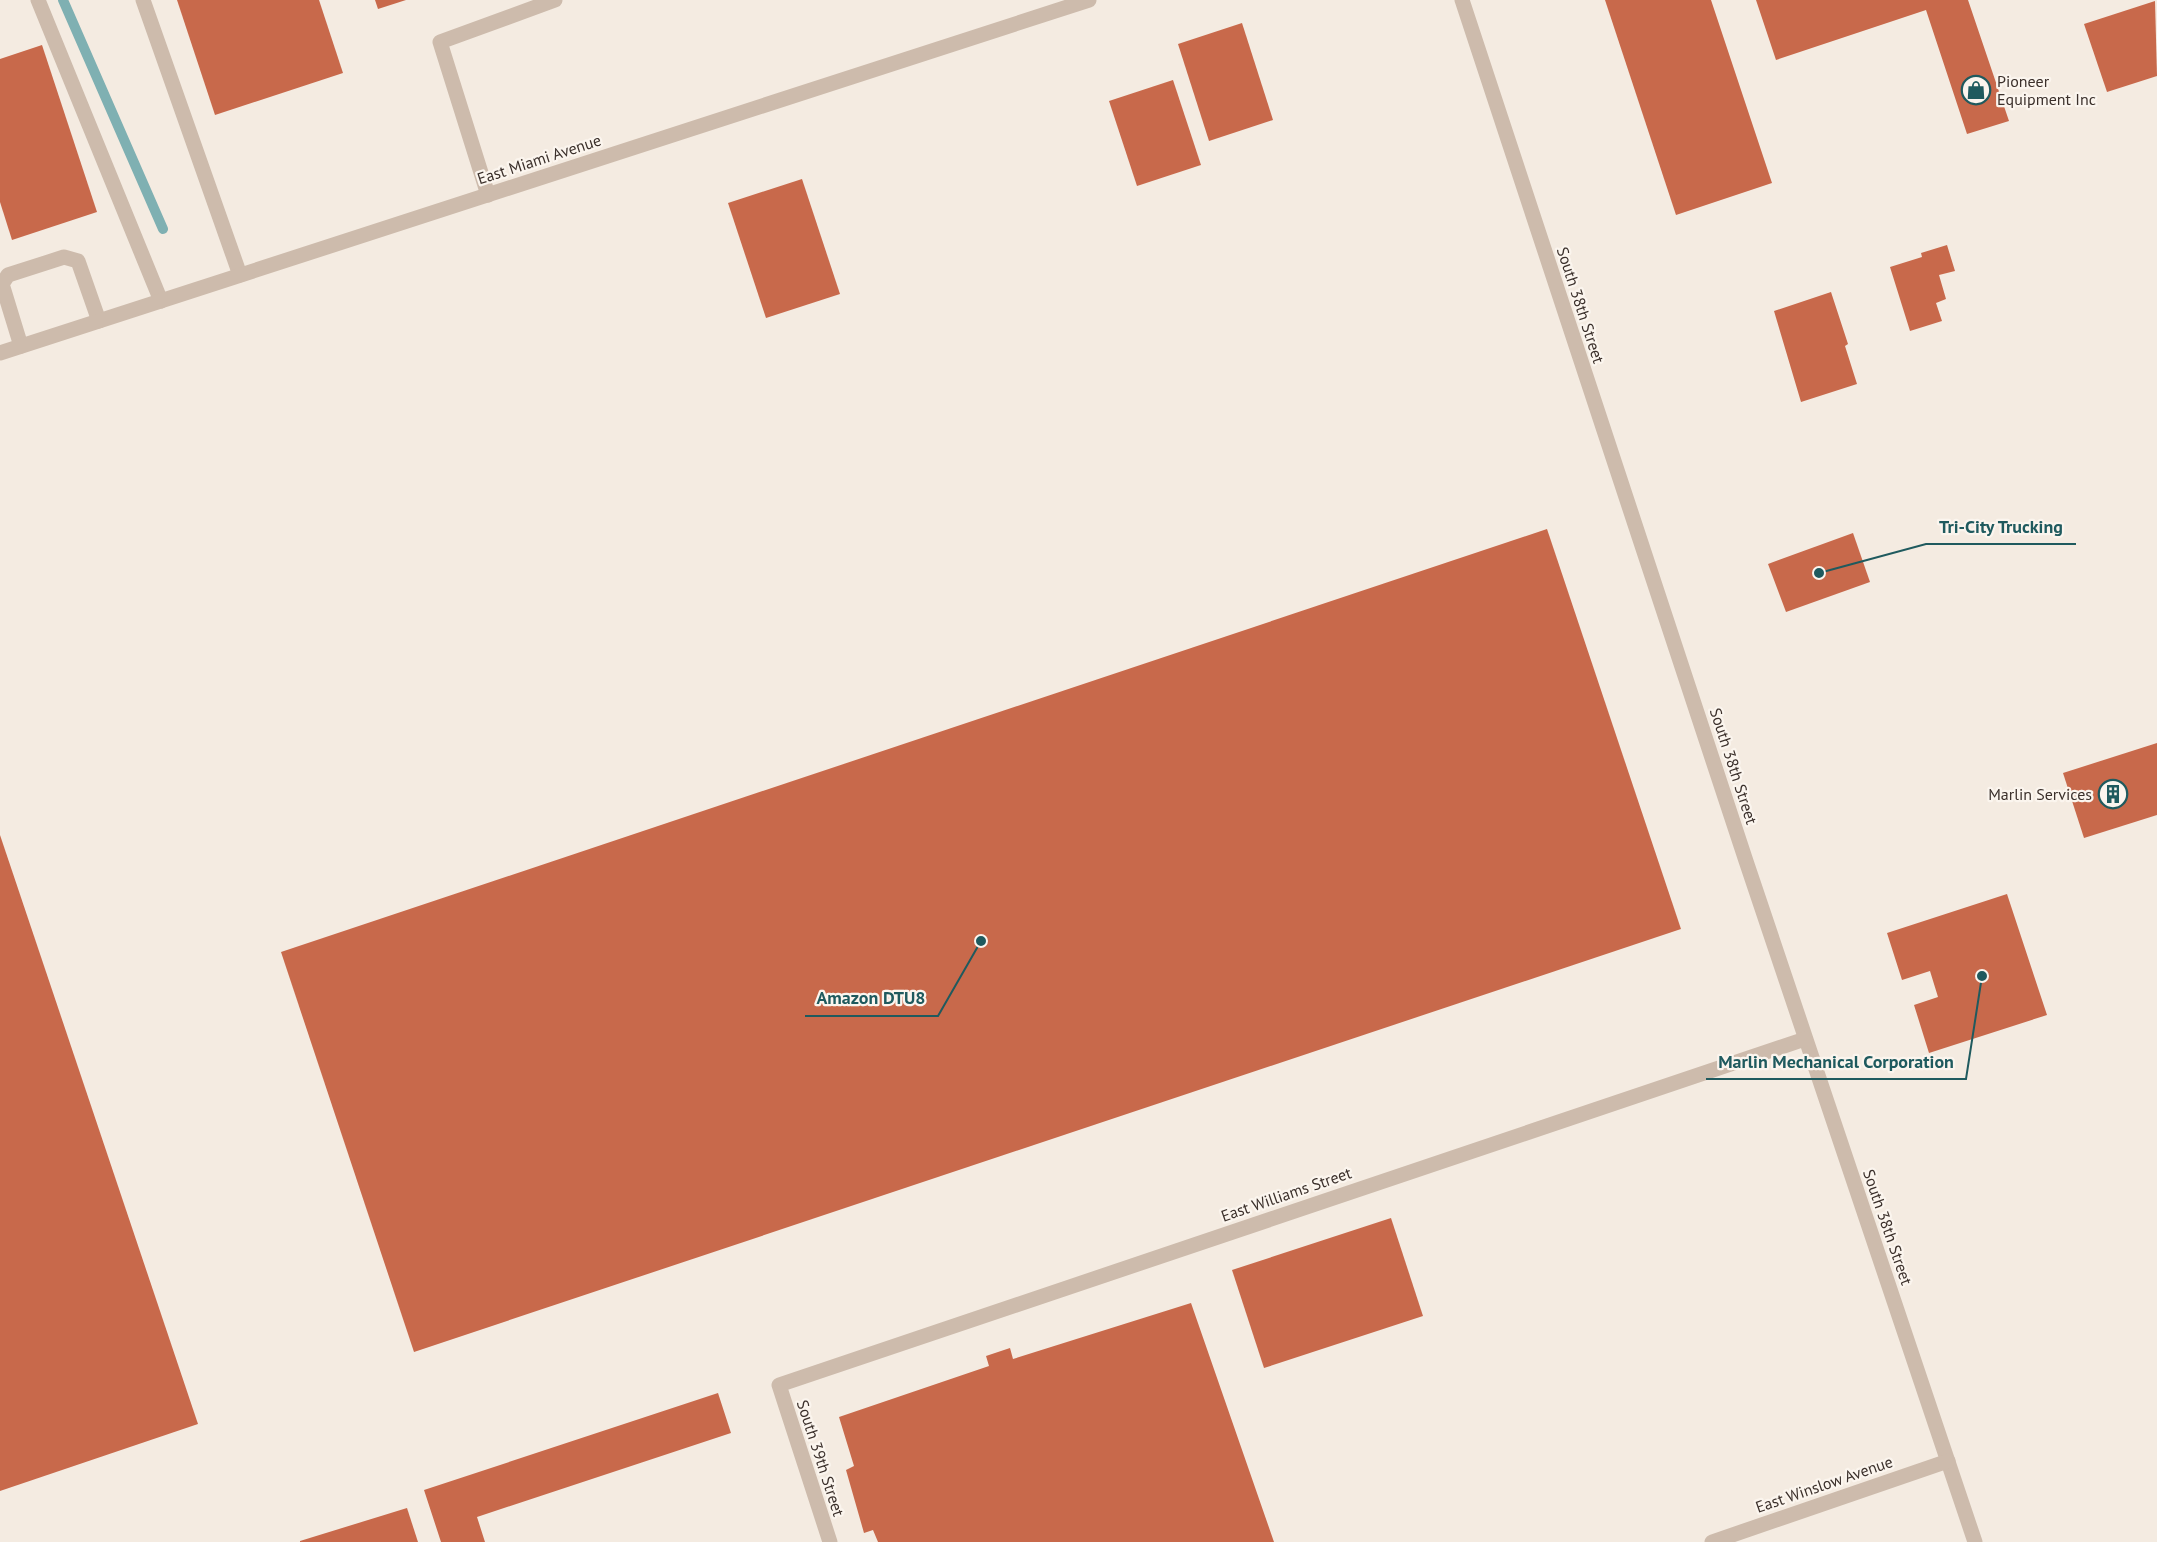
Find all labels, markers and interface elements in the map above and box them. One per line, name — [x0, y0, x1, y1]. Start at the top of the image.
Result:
place label: Pioneer Equipment Inc — [1997, 71, 2096, 109]
shop icon: Pioneer Equipment Inc — [1960, 74, 1992, 106]
street label: East Miami Avenue — [475, 130, 603, 188]
street label: South 38th Street — [1553, 244, 1609, 366]
callout: Tri-City Trucking — [1926, 508, 2076, 544]
text: Tri-City Trucking — [1939, 515, 2063, 538]
street label: South 38th Street — [1706, 705, 1762, 827]
building icon: Marlin Services — [2097, 778, 2129, 810]
place label: Marlin Services — [1988, 784, 2092, 804]
callout: Amazon DTU8 — [805, 980, 938, 1016]
text: Amazon DTU8 — [816, 986, 926, 1009]
callout: Marlin Mechanical Corporation — [1706, 1043, 1966, 1079]
text: Marlin Mechanical Corporation — [1718, 1050, 1954, 1073]
street label: East Williams Street — [1218, 1162, 1354, 1226]
street label: South 38th Street — [1859, 1167, 1917, 1288]
street label: South 39th Street — [793, 1397, 849, 1519]
street label: East Winslow Avenue — [1753, 1451, 1895, 1517]

